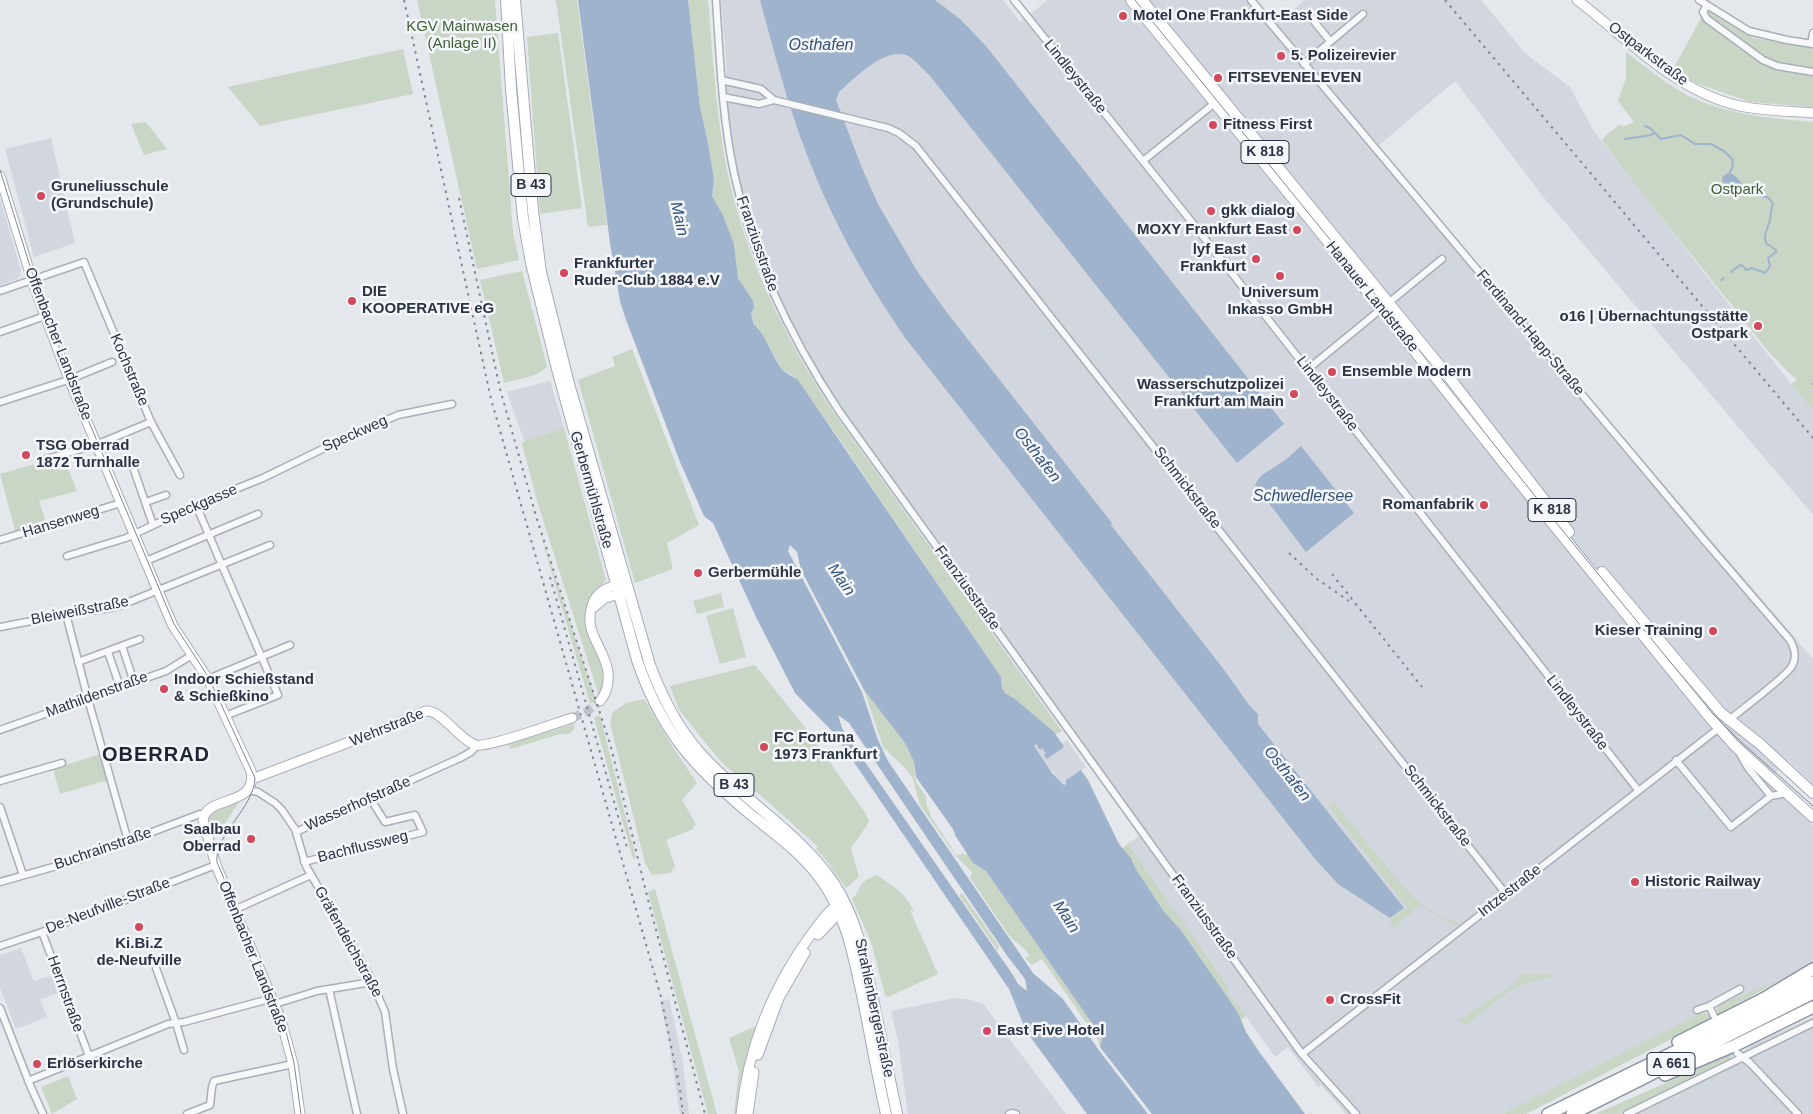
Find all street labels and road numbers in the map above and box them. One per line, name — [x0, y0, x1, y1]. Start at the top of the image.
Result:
street label: Ostparkstraße — [1605, 18, 1691, 90]
street label: Lindleystraße — [1040, 36, 1110, 118]
road number: K 818 — [1241, 140, 1289, 163]
road number: B 43 — [511, 174, 551, 196]
street label: Franziusstraße — [732, 194, 782, 294]
street label: Hanauer Landstraße — [1322, 238, 1422, 356]
street label: Offenbacher Landstraße — [21, 265, 95, 423]
street label: Ferdinand-Happ-Straße — [1472, 267, 1588, 399]
street label: Kochstraße — [106, 331, 152, 409]
street label: Lindleystraße — [1292, 353, 1362, 435]
street label: Speckweg — [320, 412, 390, 456]
street label: Gerbermühlstraße — [566, 429, 616, 551]
street label: Schmickstraße — [1149, 443, 1225, 533]
street label: Speckgasse — [158, 481, 240, 529]
road number: K 818 — [1528, 498, 1576, 522]
street label: Hansenweg — [20, 502, 102, 542]
street label: Franziusstraße — [930, 542, 1004, 634]
street label: Bleiweißstraße — [30, 593, 130, 629]
street label: Mathildenstraße — [43, 668, 151, 722]
street label: Lindleystraße — [1542, 672, 1612, 754]
street label: Wehrstraße — [347, 705, 427, 751]
street label: Schmickstraße — [1399, 761, 1475, 851]
street label: Wasserhofstraße — [302, 773, 414, 835]
road number: B 43 — [714, 774, 754, 796]
street label: Buchrainstraße — [52, 824, 154, 874]
street label: Bachflussweg — [316, 827, 410, 867]
street label: Intzestraße — [1475, 861, 1545, 921]
street label: Franziusstraße — [1167, 871, 1241, 963]
street label: De-Neufville-Straße — [43, 874, 173, 938]
street label: Offenbacher Landstraße — [214, 878, 292, 1036]
street label: Gräfendeichstraße — [310, 883, 386, 1001]
street label: Strahlenbergerstraße — [850, 937, 898, 1079]
street label: Herrnstraße — [43, 953, 87, 1035]
road number: A 661 — [1647, 1052, 1695, 1076]

